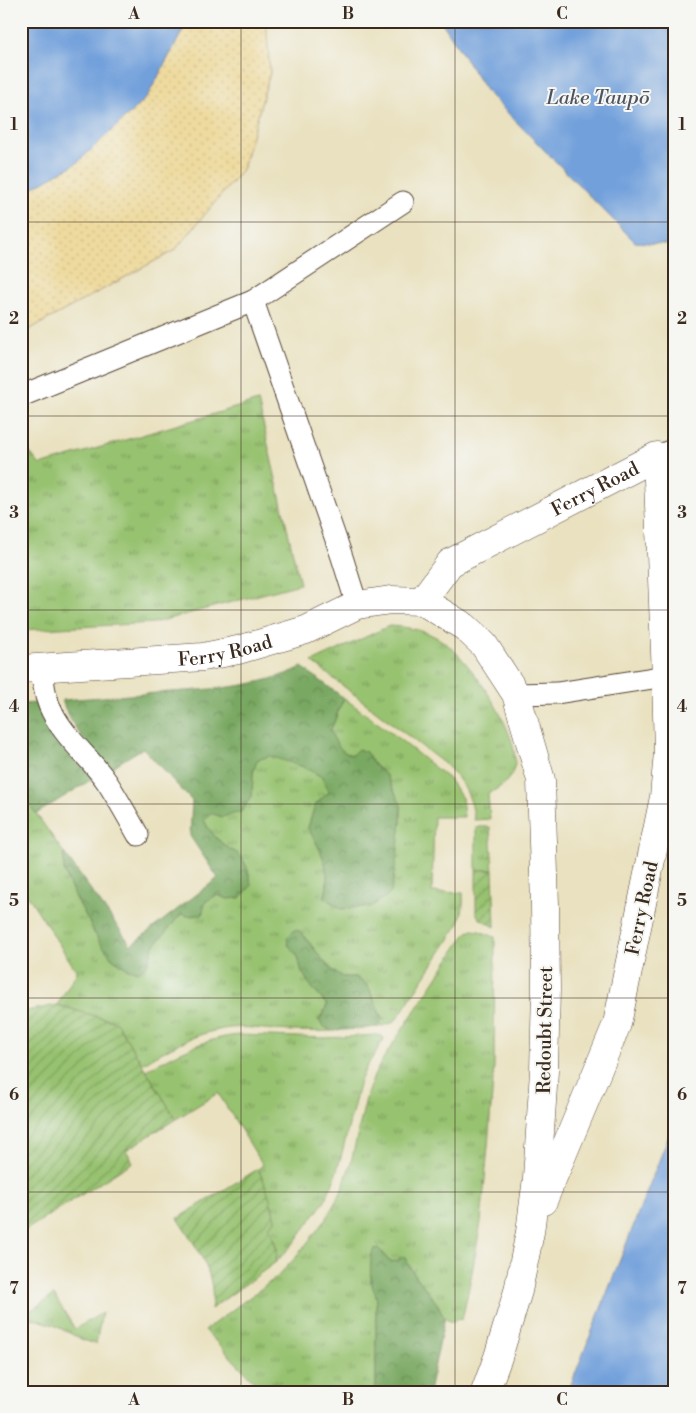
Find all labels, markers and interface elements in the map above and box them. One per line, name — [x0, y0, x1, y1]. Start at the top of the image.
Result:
text: A — [127, 4, 140, 24]
text: B — [342, 4, 354, 24]
text: C — [556, 4, 568, 24]
water label: Lake Taupō — [546, 86, 650, 111]
text: 1 — [10, 115, 18, 135]
text: 1 — [678, 115, 686, 135]
text: 2 — [9, 309, 19, 329]
text: 2 — [677, 309, 687, 329]
street label: Ferry Road — [547, 456, 643, 522]
text: 3 — [9, 503, 19, 523]
text: 3 — [677, 503, 687, 523]
street label: Ferry Road — [177, 630, 275, 672]
text: 4 — [9, 697, 20, 717]
text: 4 — [677, 697, 688, 717]
street label: Ferry Road — [620, 859, 664, 957]
text: 5 — [9, 891, 19, 911]
text: 5 — [677, 891, 687, 911]
street label: Redoubt Street — [532, 966, 558, 1094]
text: 6 — [9, 1085, 19, 1105]
text: 6 — [677, 1085, 687, 1105]
text: 7 — [9, 1279, 19, 1299]
text: 7 — [677, 1279, 687, 1299]
text: A — [127, 1390, 140, 1410]
text: B — [342, 1390, 354, 1410]
text: C — [556, 1390, 568, 1410]

